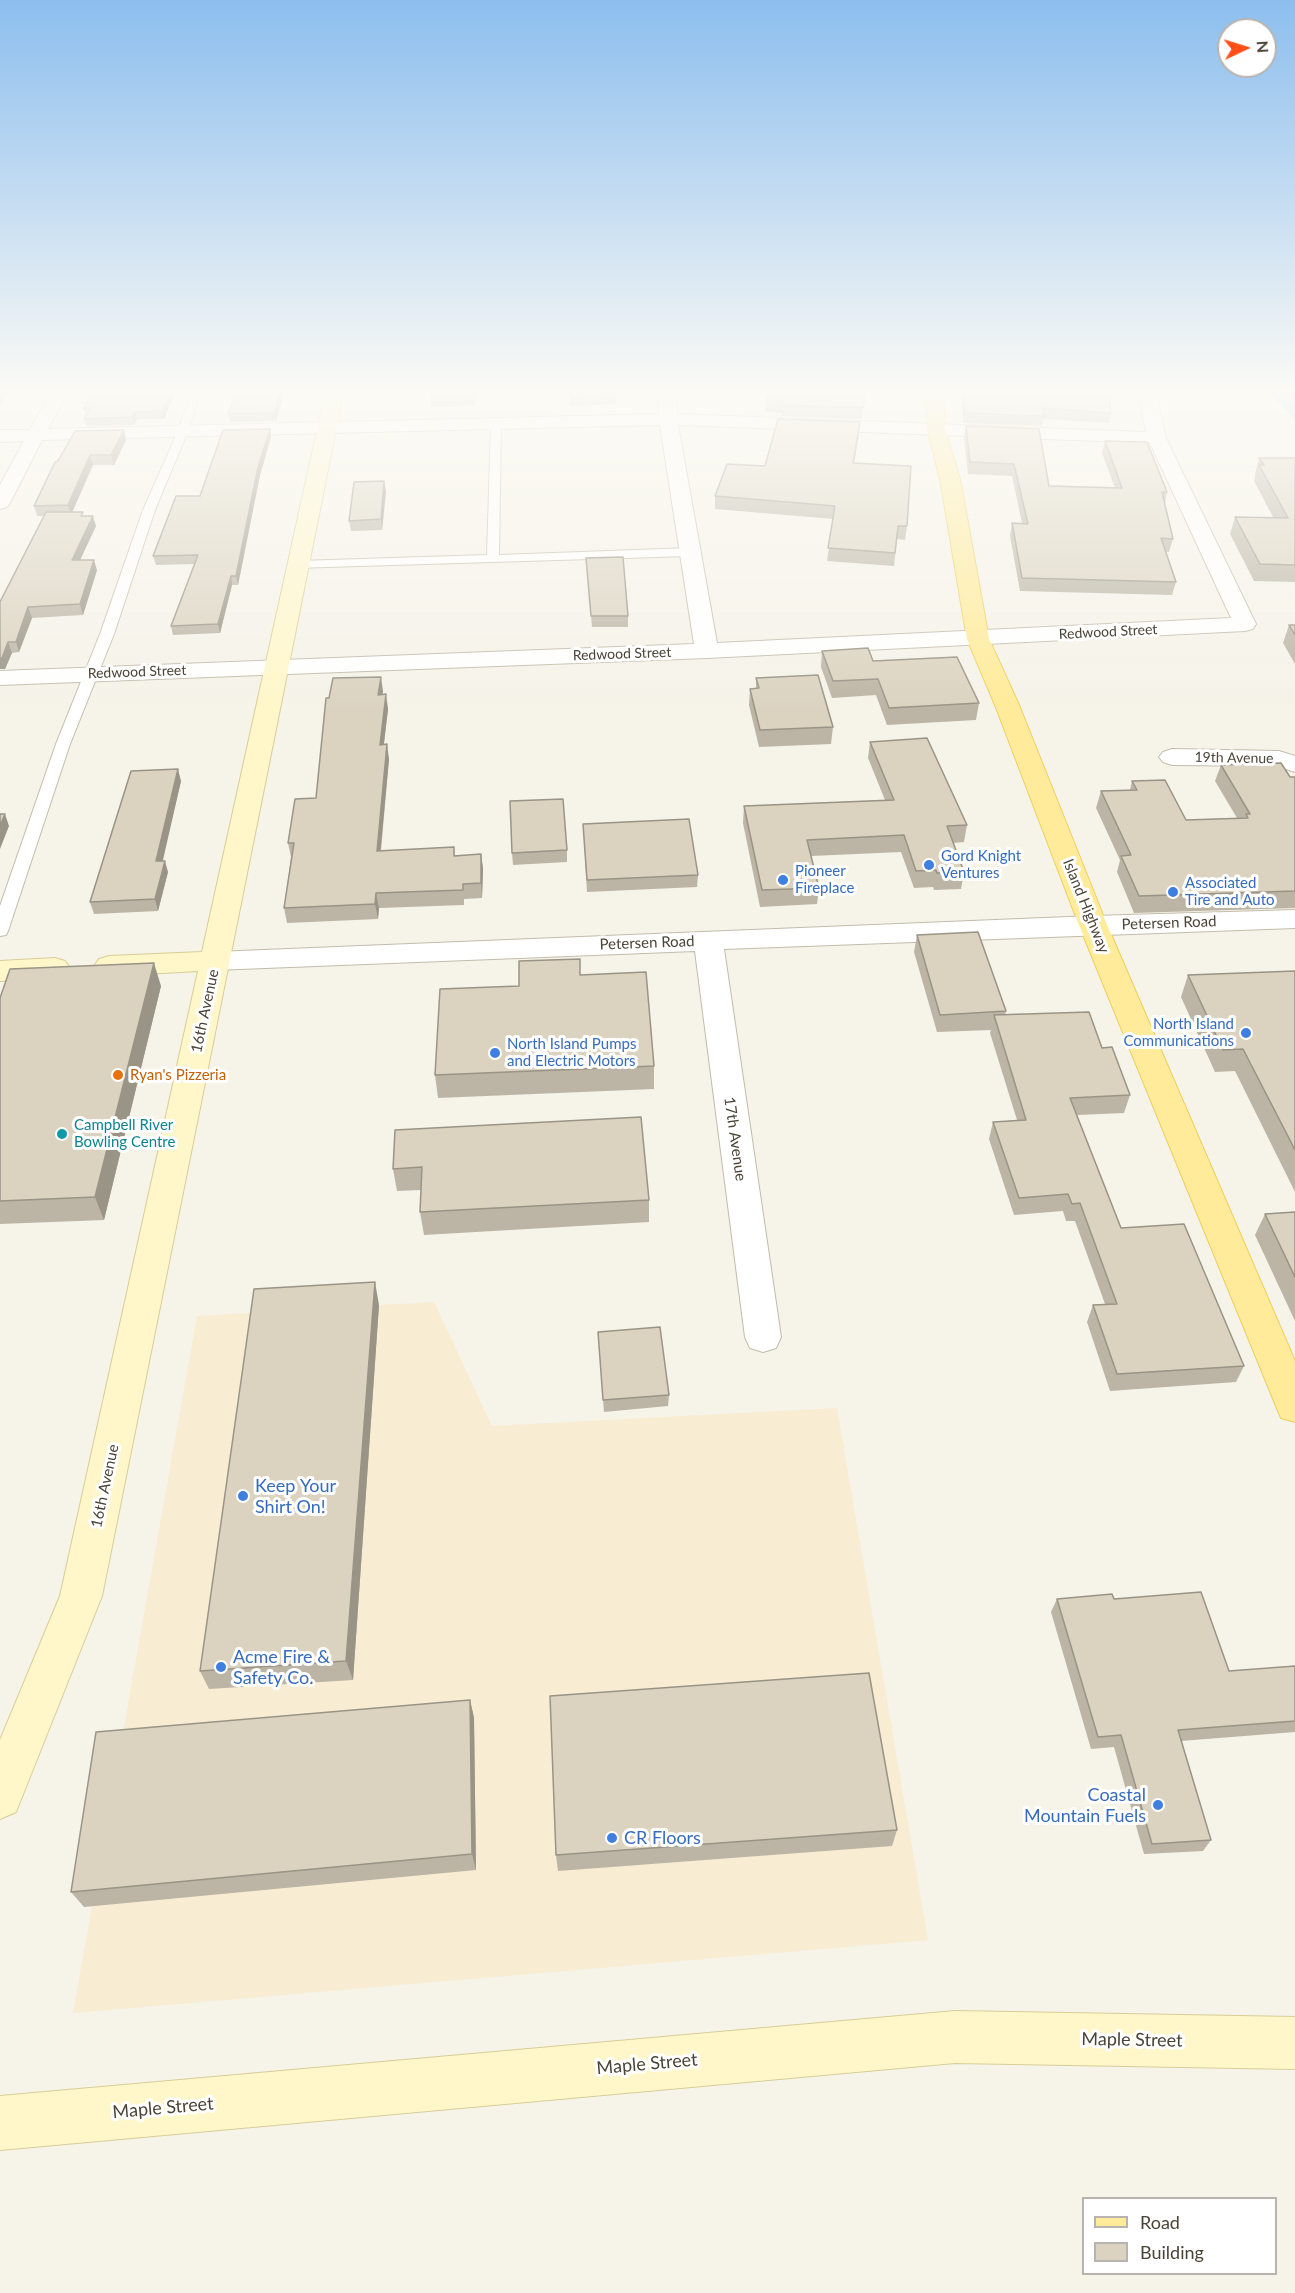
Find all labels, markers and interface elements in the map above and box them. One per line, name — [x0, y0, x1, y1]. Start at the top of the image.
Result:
north arrow — [1217, 18, 1277, 78]
text: N — [1254, 40, 1273, 54]
street label: Redwood Street — [1058, 621, 1158, 643]
street label: Redwood Street — [572, 644, 672, 664]
street label: Redwood Street — [87, 662, 187, 682]
street label: 19th Avenue — [1194, 749, 1274, 767]
place label: Gord Knight Ventures — [941, 847, 1021, 882]
street label: Island Highway — [1059, 856, 1113, 956]
marker: Gord Knight Ventures — [922, 858, 936, 872]
place label: Pioneer Fireplace — [795, 862, 854, 897]
marker: Pioneer Fireplace — [776, 873, 790, 887]
place label: Associated Tire and Auto — [1185, 874, 1275, 909]
marker: Associated Tire and Auto — [1166, 885, 1180, 899]
street label: Petersen Road — [1121, 912, 1217, 934]
street label: Petersen Road — [599, 932, 695, 954]
street label: 16th Avenue — [187, 968, 223, 1054]
place label: North Island Communications — [1123, 1015, 1234, 1050]
marker: North Island Communications — [1239, 1026, 1253, 1040]
place label: North Island Pumps and Electric Motors — [507, 1035, 636, 1070]
marker: North Island Pumps and Electric Motors — [488, 1046, 502, 1060]
place label: Ryan's Pizzeria — [130, 1066, 226, 1084]
marker: Ryan's Pizzeria — [111, 1068, 125, 1082]
street label: 17th Avenue — [720, 1096, 750, 1182]
place label: Campbell River Bowling Centre — [74, 1116, 175, 1151]
marker: Campbell River Bowling Centre — [55, 1127, 69, 1141]
street label: 16th Avenue — [87, 1443, 123, 1529]
place label: Keep Your Shirt On! — [255, 1475, 336, 1518]
marker: Keep Your Shirt On! — [236, 1489, 250, 1503]
place label: Acme Fire & Safety Co. — [233, 1646, 330, 1688]
marker: Acme Fire & Safety Co. — [214, 1660, 228, 1674]
place label: Coastal Mountain Fuels — [1024, 1784, 1146, 1826]
marker: Coastal Mountain Fuels — [1151, 1798, 1165, 1812]
place label: CR Floors — [624, 1827, 701, 1849]
marker: CR Floors — [605, 1831, 619, 1845]
street label: Maple Street — [1081, 2028, 1183, 2052]
street label: Maple Street — [596, 2049, 698, 2079]
street label: Maple Street — [112, 2093, 214, 2123]
legend — [1082, 2197, 1277, 2275]
text: Road — [1140, 2211, 1180, 2233]
text: Building — [1140, 2241, 1204, 2263]

